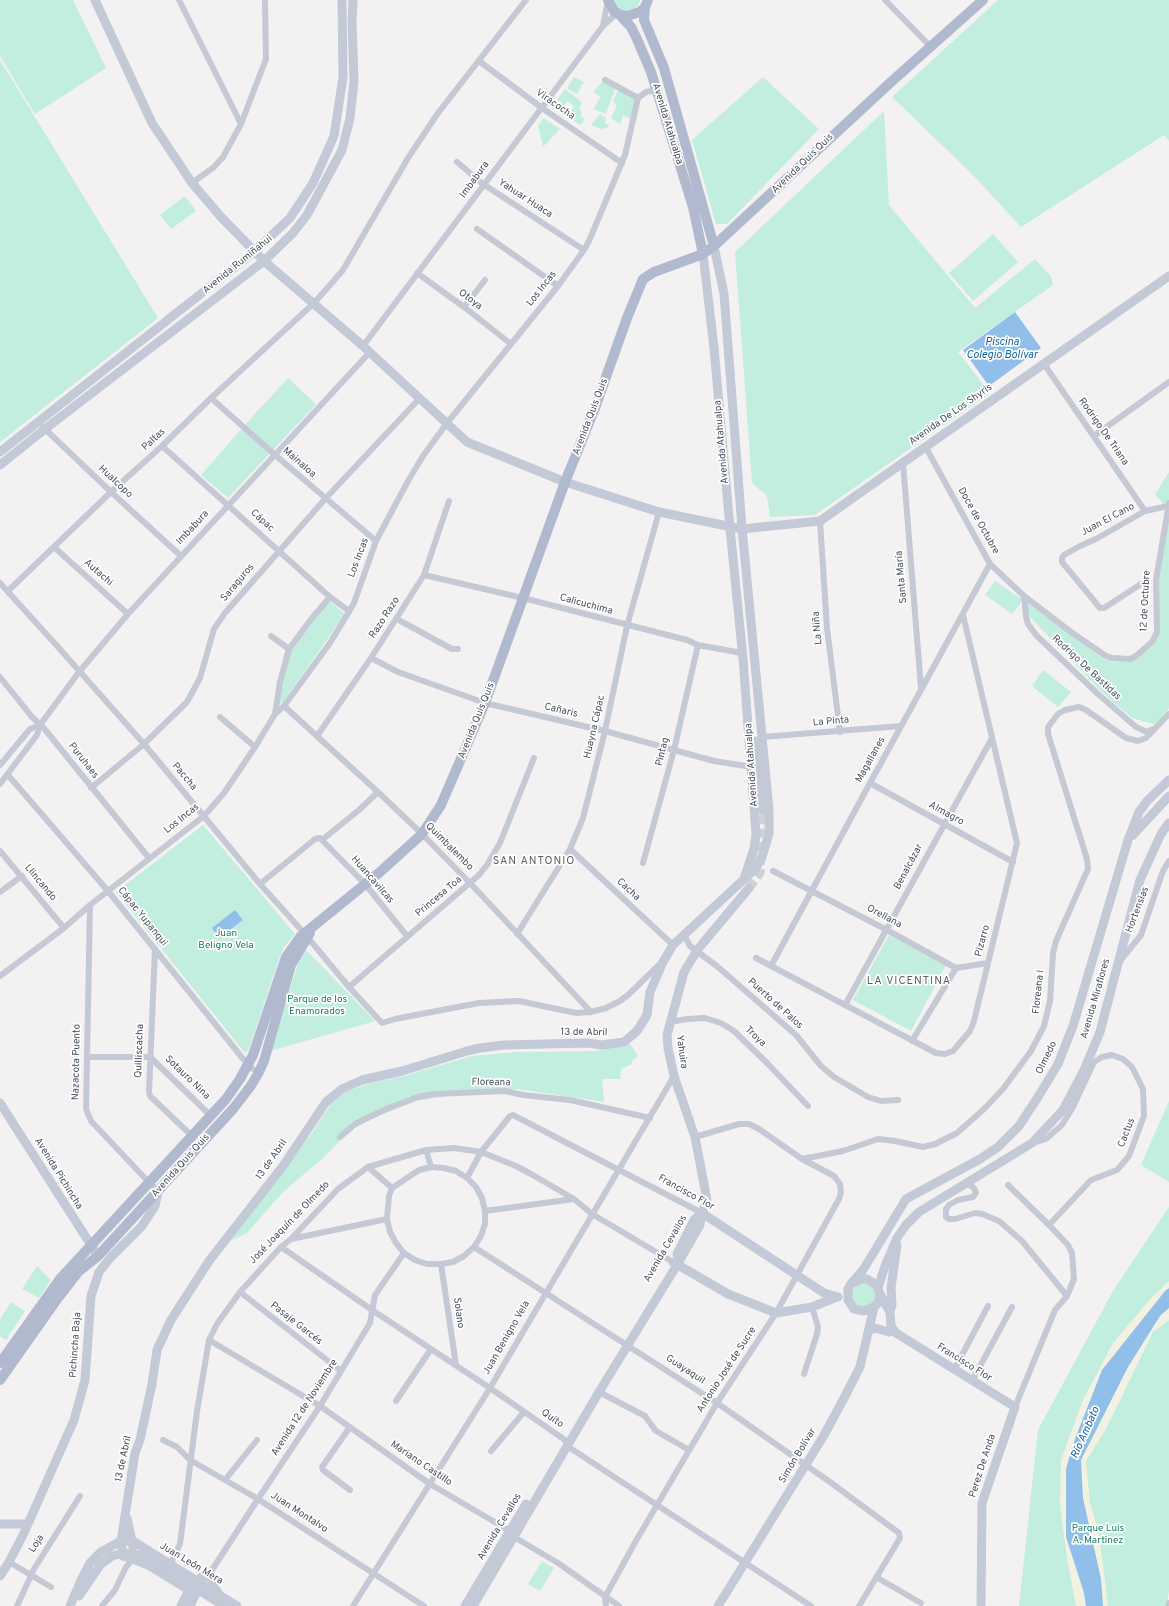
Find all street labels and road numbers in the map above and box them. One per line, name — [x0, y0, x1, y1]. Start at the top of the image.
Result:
street label: Avenida Atahualpa — [649, 82, 685, 166]
street label: Viracocha — [533, 87, 577, 123]
street label: Avenida Quis Quis — [770, 132, 836, 196]
street label: Imbabura — [458, 159, 492, 201]
street label: Yahuar Huaca — [496, 177, 554, 221]
street label: Avenida Rumiñahui — [201, 233, 275, 297]
street label: Los Incas — [524, 269, 560, 309]
street label: Otoya — [456, 287, 484, 313]
street label: Avenida Quis Quis — [571, 377, 611, 457]
street label: Avenida De Los Shyris — [907, 382, 995, 448]
street label: Rodrigo De Triana — [1075, 396, 1131, 468]
street label: Avenida Atahualpa — [712, 400, 732, 484]
street label: Paltas — [140, 426, 168, 454]
street label: Mainaloa — [280, 445, 318, 481]
street label: Hualcopo — [95, 463, 135, 501]
street label: Doce de Octubre — [955, 486, 1001, 556]
street label: Juan El Cano — [1079, 501, 1137, 539]
street label: Cápac — [248, 507, 276, 535]
street label: Imbabura — [174, 508, 212, 548]
street label: Los Incas — [346, 536, 372, 580]
street label: Santa María — [894, 550, 910, 604]
street label: Autachi — [81, 557, 115, 589]
street label: Saraguros — [219, 562, 257, 604]
street label: 12 de Octubre — [1138, 570, 1154, 632]
street label: Calicuchima — [558, 592, 614, 618]
street label: Razo Razo — [367, 595, 403, 641]
street label: La Niña — [811, 611, 825, 645]
street label: Rodrigo De Bastidas — [1049, 633, 1123, 703]
street label: Avenida Quis Quis — [456, 681, 498, 761]
street label: Huayna Cápac — [582, 694, 608, 760]
street label: Cañaris — [543, 701, 579, 721]
street label: La Pinta — [812, 714, 850, 730]
street label: Avenida Atahualpa — [743, 723, 761, 807]
street label: Magallanes — [854, 735, 888, 785]
street label: Pintag — [654, 736, 672, 768]
street label: Puruhaes — [65, 741, 101, 781]
street label: Paccha — [169, 761, 199, 793]
street label: Almagro — [926, 799, 966, 829]
street label: Los Incas — [162, 801, 202, 837]
street label: Quimbalembo — [423, 821, 475, 873]
street label: Benalcázar — [892, 842, 926, 892]
street label: Huancavilcas — [348, 854, 396, 906]
street label: Llincando — [21, 862, 59, 904]
street label: Princesa Toa — [413, 874, 465, 920]
street label: Cacha — [614, 876, 642, 904]
street label: Cápac Yupanqui — [115, 885, 169, 949]
street label: Hortensias — [1124, 885, 1152, 935]
street label: Orellana — [864, 903, 904, 931]
street label: Pizarro — [973, 924, 993, 958]
street label: Avenida Miraflores — [1079, 958, 1113, 1040]
street label: Floreana I — [1031, 969, 1047, 1015]
street label: Puerto de Palos — [745, 976, 805, 1032]
street label: Nazacota Puento — [70, 1024, 84, 1100]
street label: Quilliscacha — [133, 1024, 147, 1078]
street label: Troya — [742, 1024, 768, 1050]
street label: 13 de Abril — [560, 1027, 608, 1039]
street label: Yahuira — [673, 1034, 689, 1070]
street label: Olmedo — [1034, 1040, 1060, 1076]
street label: Sotauro Nina — [162, 1054, 212, 1102]
street label: Floreana — [471, 1077, 511, 1089]
street label: Cactus — [1116, 1117, 1138, 1149]
street label: Avenida Quis Quis — [149, 1132, 213, 1200]
street label: Avenida Pichincha — [31, 1136, 85, 1212]
street label: 13 de Abril — [254, 1137, 290, 1183]
street label: Francisco Flor — [656, 1173, 716, 1213]
street label: José Joaquín de Olmedo — [247, 1179, 333, 1267]
street label: Avenida Cevallos — [642, 1213, 690, 1285]
street label: Solano — [450, 1297, 466, 1329]
street label: Juan Benigno Vela — [481, 1299, 533, 1377]
street label: Pasaje Garcés — [268, 1300, 324, 1348]
street label: Pichincha Baja — [68, 1312, 84, 1378]
street label: Antonio José de Sucre — [695, 1325, 759, 1415]
street label: Francisco Flor — [934, 1341, 994, 1385]
street label: Guayaquil — [663, 1353, 707, 1387]
street label: Avenida 12 de Noviembre — [269, 1358, 341, 1458]
street label: Quito — [538, 1407, 566, 1431]
street label: Simón Bolívar — [777, 1426, 819, 1486]
street label: Perez De Anda — [967, 1433, 999, 1499]
street label: 13 de Abril — [113, 1435, 135, 1483]
street label: Mariano Castillo — [388, 1439, 454, 1489]
street label: Juan Montalvo — [268, 1490, 330, 1536]
street label: Avenida Cevallos — [475, 1492, 525, 1562]
street label: Loja — [27, 1533, 47, 1555]
street label: Juan León Mera — [157, 1540, 225, 1588]

